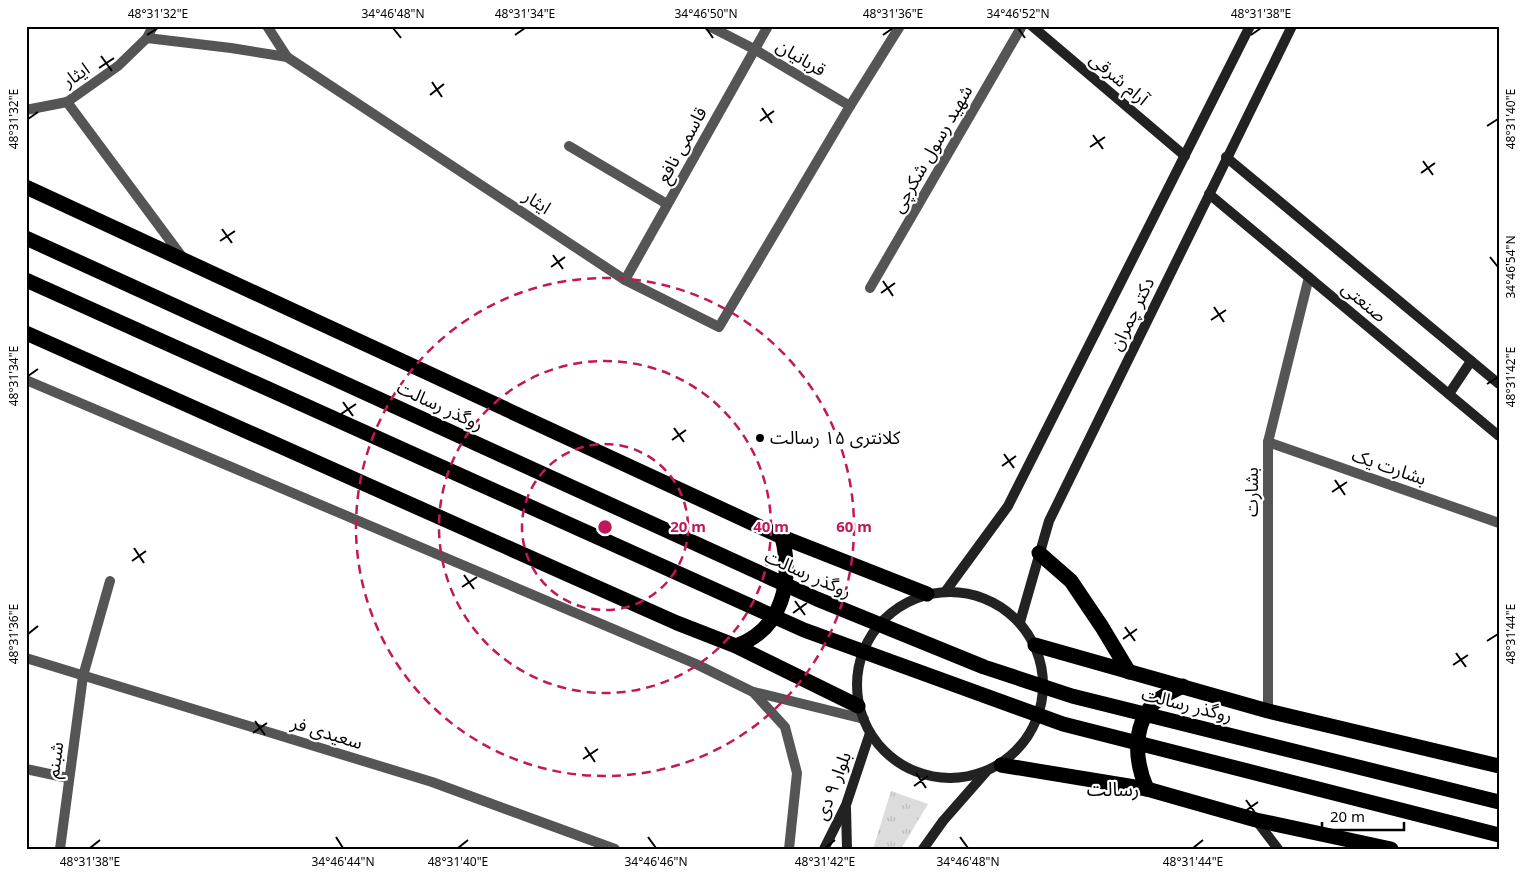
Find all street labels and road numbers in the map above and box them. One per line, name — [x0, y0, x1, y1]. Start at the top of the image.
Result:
street label: قربانیان — [772, 33, 831, 81]
street label: آرام شرقی — [1083, 47, 1155, 113]
street label: ایثار — [56, 56, 94, 93]
street label: شهید رسول شکرچی — [885, 80, 977, 217]
street label: قاسمی نافع — [650, 102, 714, 188]
street label: ایثار — [518, 183, 556, 219]
street label: دکتر چمران — [1103, 273, 1159, 354]
street label: صنعتی — [1337, 275, 1392, 327]
street label: روگذر رسالت — [393, 375, 488, 436]
street label: بشارت یک — [1349, 442, 1430, 490]
street label: بشارت — [1239, 467, 1263, 517]
street label: روگذر رسالت — [761, 543, 856, 603]
street label: روگذر رسالت — [1139, 681, 1235, 727]
street label: سعیدی فر — [288, 710, 366, 754]
street label: شبنم — [40, 740, 70, 780]
street label: بلوار ۹ دی — [808, 748, 856, 823]

